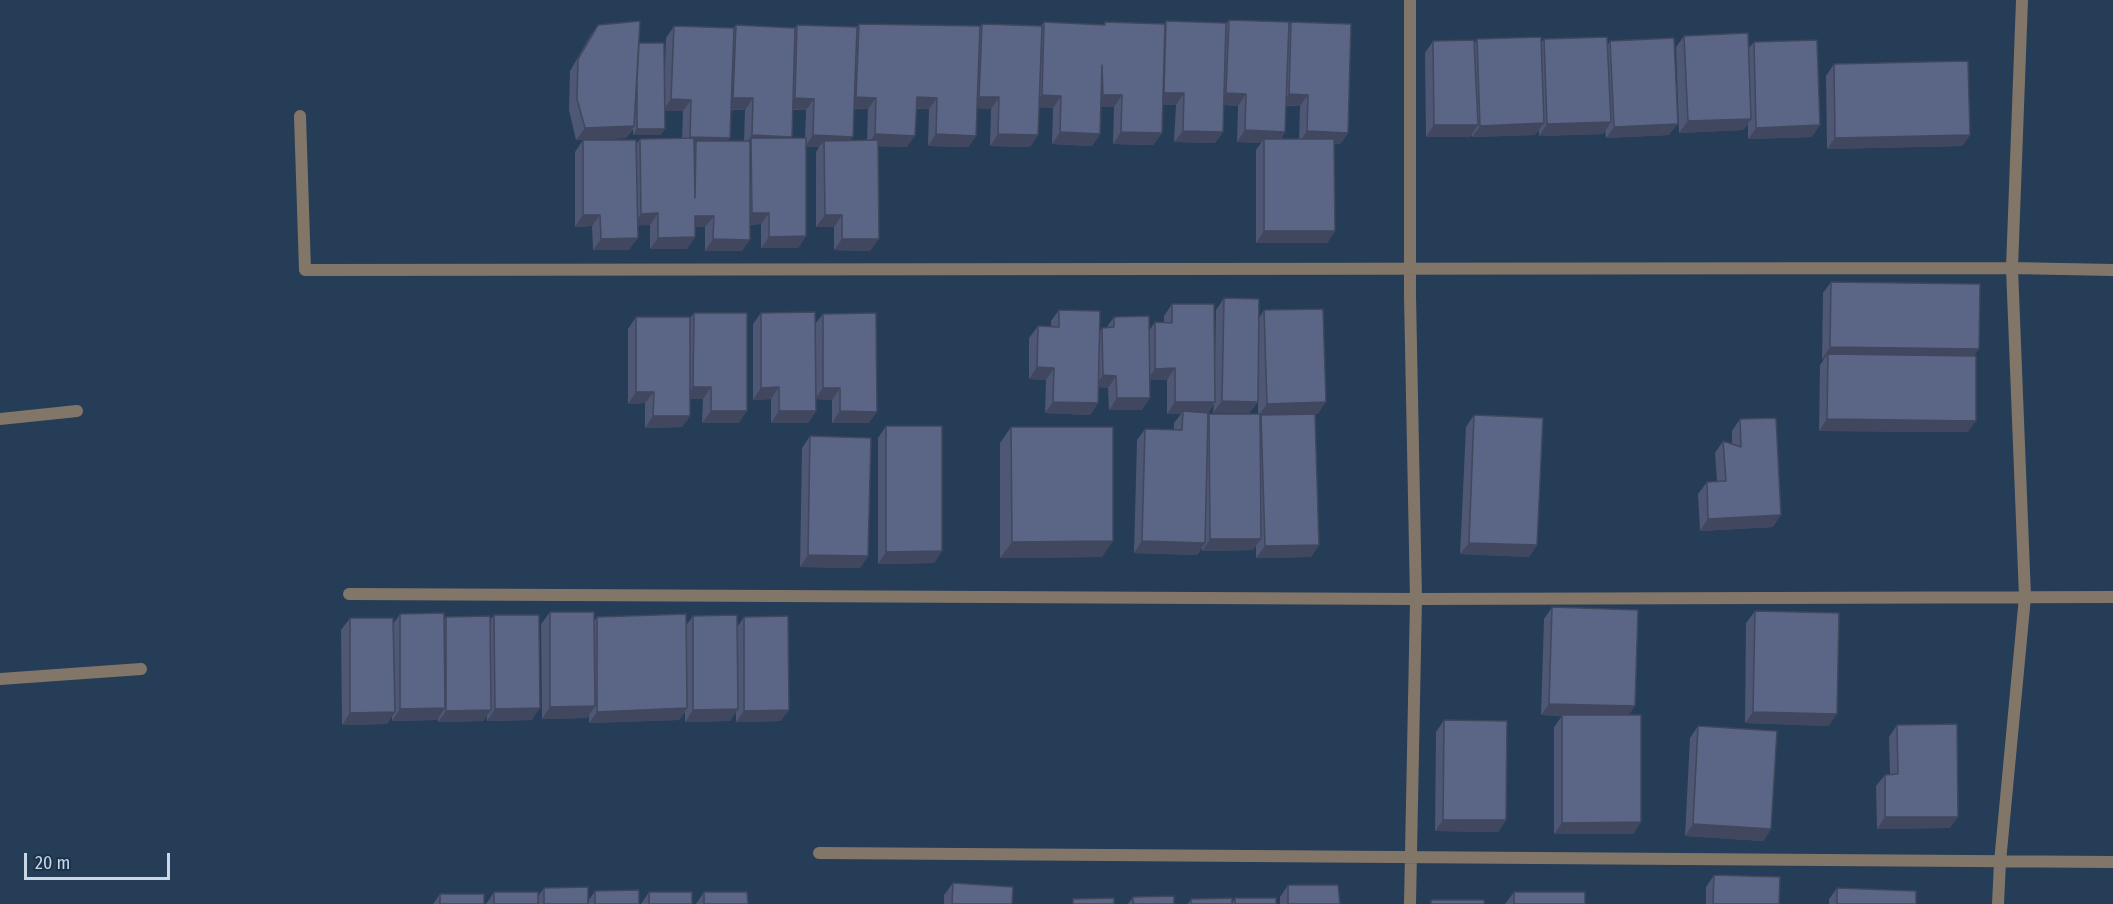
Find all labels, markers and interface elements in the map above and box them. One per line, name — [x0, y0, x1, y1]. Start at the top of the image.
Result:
scale bar — [27, 841, 172, 879]
text: 20 m — [35, 852, 70, 874]

